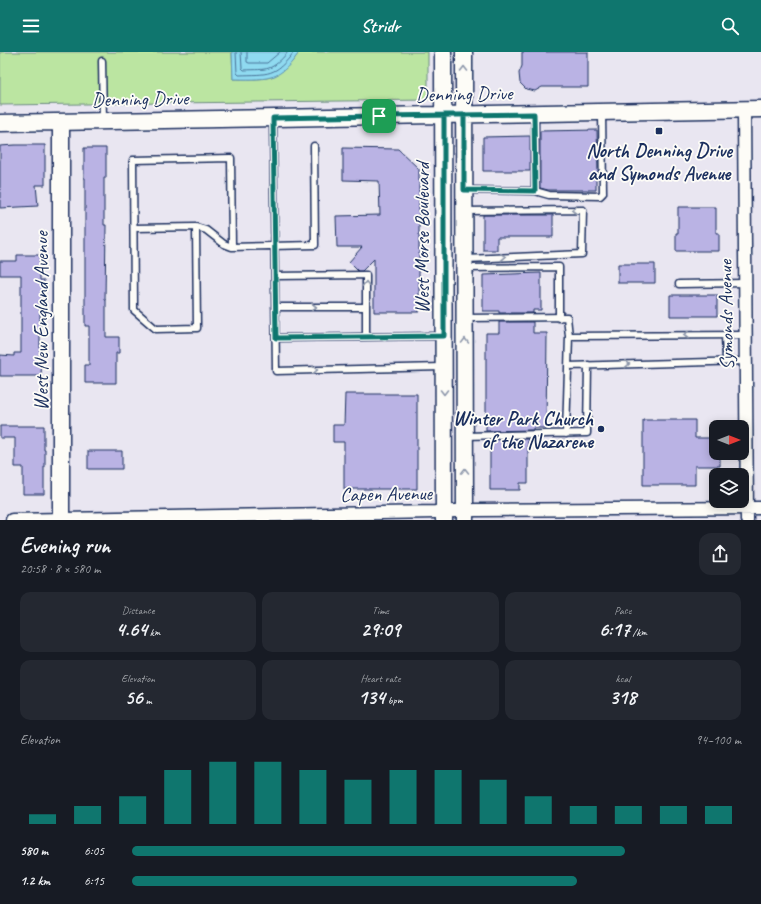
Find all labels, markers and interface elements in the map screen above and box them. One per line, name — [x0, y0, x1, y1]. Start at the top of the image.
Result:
icon: menu — [20, 15, 42, 37]
text: Stridr — [361, 15, 400, 37]
icon: search — [719, 15, 741, 37]
one-way arrow — [460, 66, 468, 72]
street label: Denning Drive — [416, 81, 514, 107]
street label: Denning Drive — [92, 86, 190, 112]
pin — [362, 99, 396, 133]
icon: arrive — [368, 105, 390, 127]
marker: North Denning Drive and Symonds Avenue — [654, 126, 664, 136]
place label: North Denning Drive and Symonds Avenue — [586, 138, 733, 186]
street label: West Morse Boulevard — [410, 159, 435, 314]
one-way arrow — [571, 206, 577, 214]
street label: West New England Avenue — [29, 230, 54, 410]
one-way arrow — [500, 253, 506, 262]
street label: Symonds Avenue — [713, 258, 739, 370]
one-way arrow — [362, 281, 370, 287]
one-way arrow — [311, 303, 317, 311]
one-way arrow — [683, 331, 689, 340]
one-way arrow — [461, 338, 469, 344]
one-way arrow — [624, 360, 630, 368]
one-way arrow — [312, 366, 318, 374]
one-way arrow — [440, 389, 448, 395]
place label: Winter Park Church of the Nazarene — [453, 406, 594, 454]
north arrow — [709, 420, 749, 460]
map controls — [709, 420, 749, 508]
marker: Winter Park Church of the Nazarene — [596, 424, 606, 434]
one-way arrow — [461, 468, 469, 474]
button: layers — [709, 468, 749, 508]
street label: Capen Avenue — [340, 481, 434, 507]
text: Evening run — [20, 532, 110, 560]
button: share — [699, 533, 741, 575]
text: 20:58 · 8 × 580 m — [20, 561, 101, 577]
text: Distance — [122, 603, 155, 617]
text: Time — [372, 603, 389, 617]
text: Pace — [614, 603, 631, 617]
text: 4.64 — [116, 617, 147, 642]
text: 29:09 — [361, 617, 400, 642]
text: 6:17 — [599, 617, 630, 642]
text: km — [147, 625, 161, 639]
text: /km — [630, 625, 647, 639]
text: Elevation — [121, 671, 155, 685]
text: Heart rate — [360, 671, 401, 685]
text: kcal — [616, 671, 630, 685]
text: 56 — [125, 685, 143, 710]
text: 134 — [358, 685, 385, 710]
text: 318 — [609, 685, 636, 710]
text: m — [143, 693, 152, 707]
text: bpm — [385, 693, 403, 707]
text: Elevation — [20, 732, 60, 748]
text: 94–100 m — [696, 732, 741, 748]
text: 580 m — [20, 843, 48, 859]
text: 6:05 — [84, 843, 104, 859]
text: 1.2 km — [20, 873, 50, 889]
text: 6:15 — [84, 873, 104, 889]

